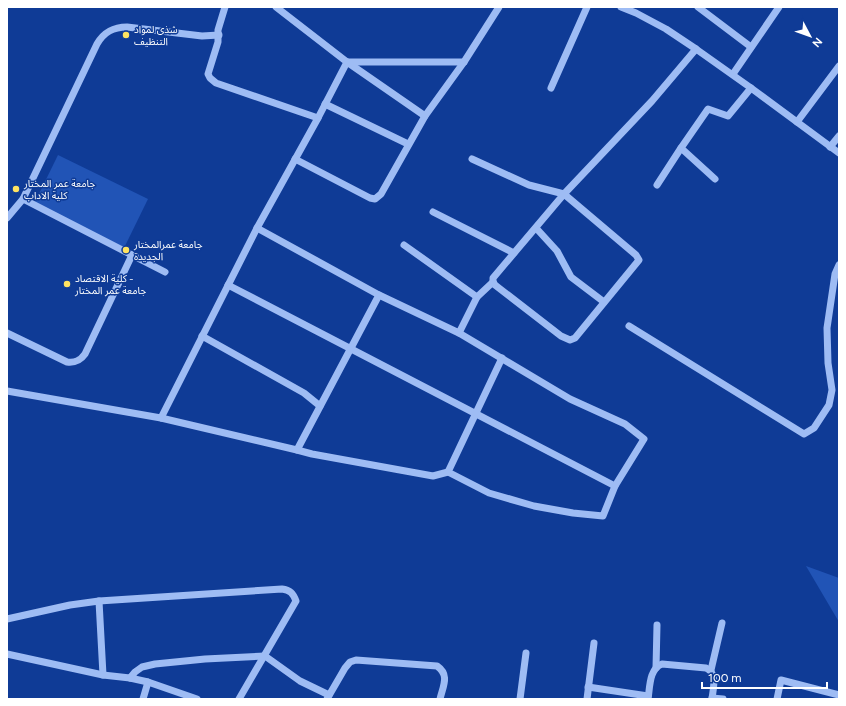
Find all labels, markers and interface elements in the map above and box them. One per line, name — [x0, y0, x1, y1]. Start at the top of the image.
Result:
north arrow — [790, 16, 830, 56]
place label: شذى لمواد التنظيف — [134, 23, 178, 48]
marker: شذى لمواد التنظيف — [121, 30, 131, 40]
text: N — [809, 35, 825, 50]
place label: جامعة عمر المختار كلية الاداب — [23, 177, 95, 202]
marker: جامعة عمر المختار كلية الاداب — [11, 184, 21, 194]
place label: جامعة عمرالمختار الجديدة — [133, 238, 203, 263]
marker: جامعة عمرالمختار الجديدة — [121, 245, 131, 255]
place label: كلية الاقتصاد - جامعة عمر المختار — [74, 272, 146, 297]
marker: كلية الاقتصاد - جامعة عمر المختار — [62, 279, 72, 289]
scale bar — [702, 664, 827, 690]
text: 100 m — [708, 671, 742, 685]

